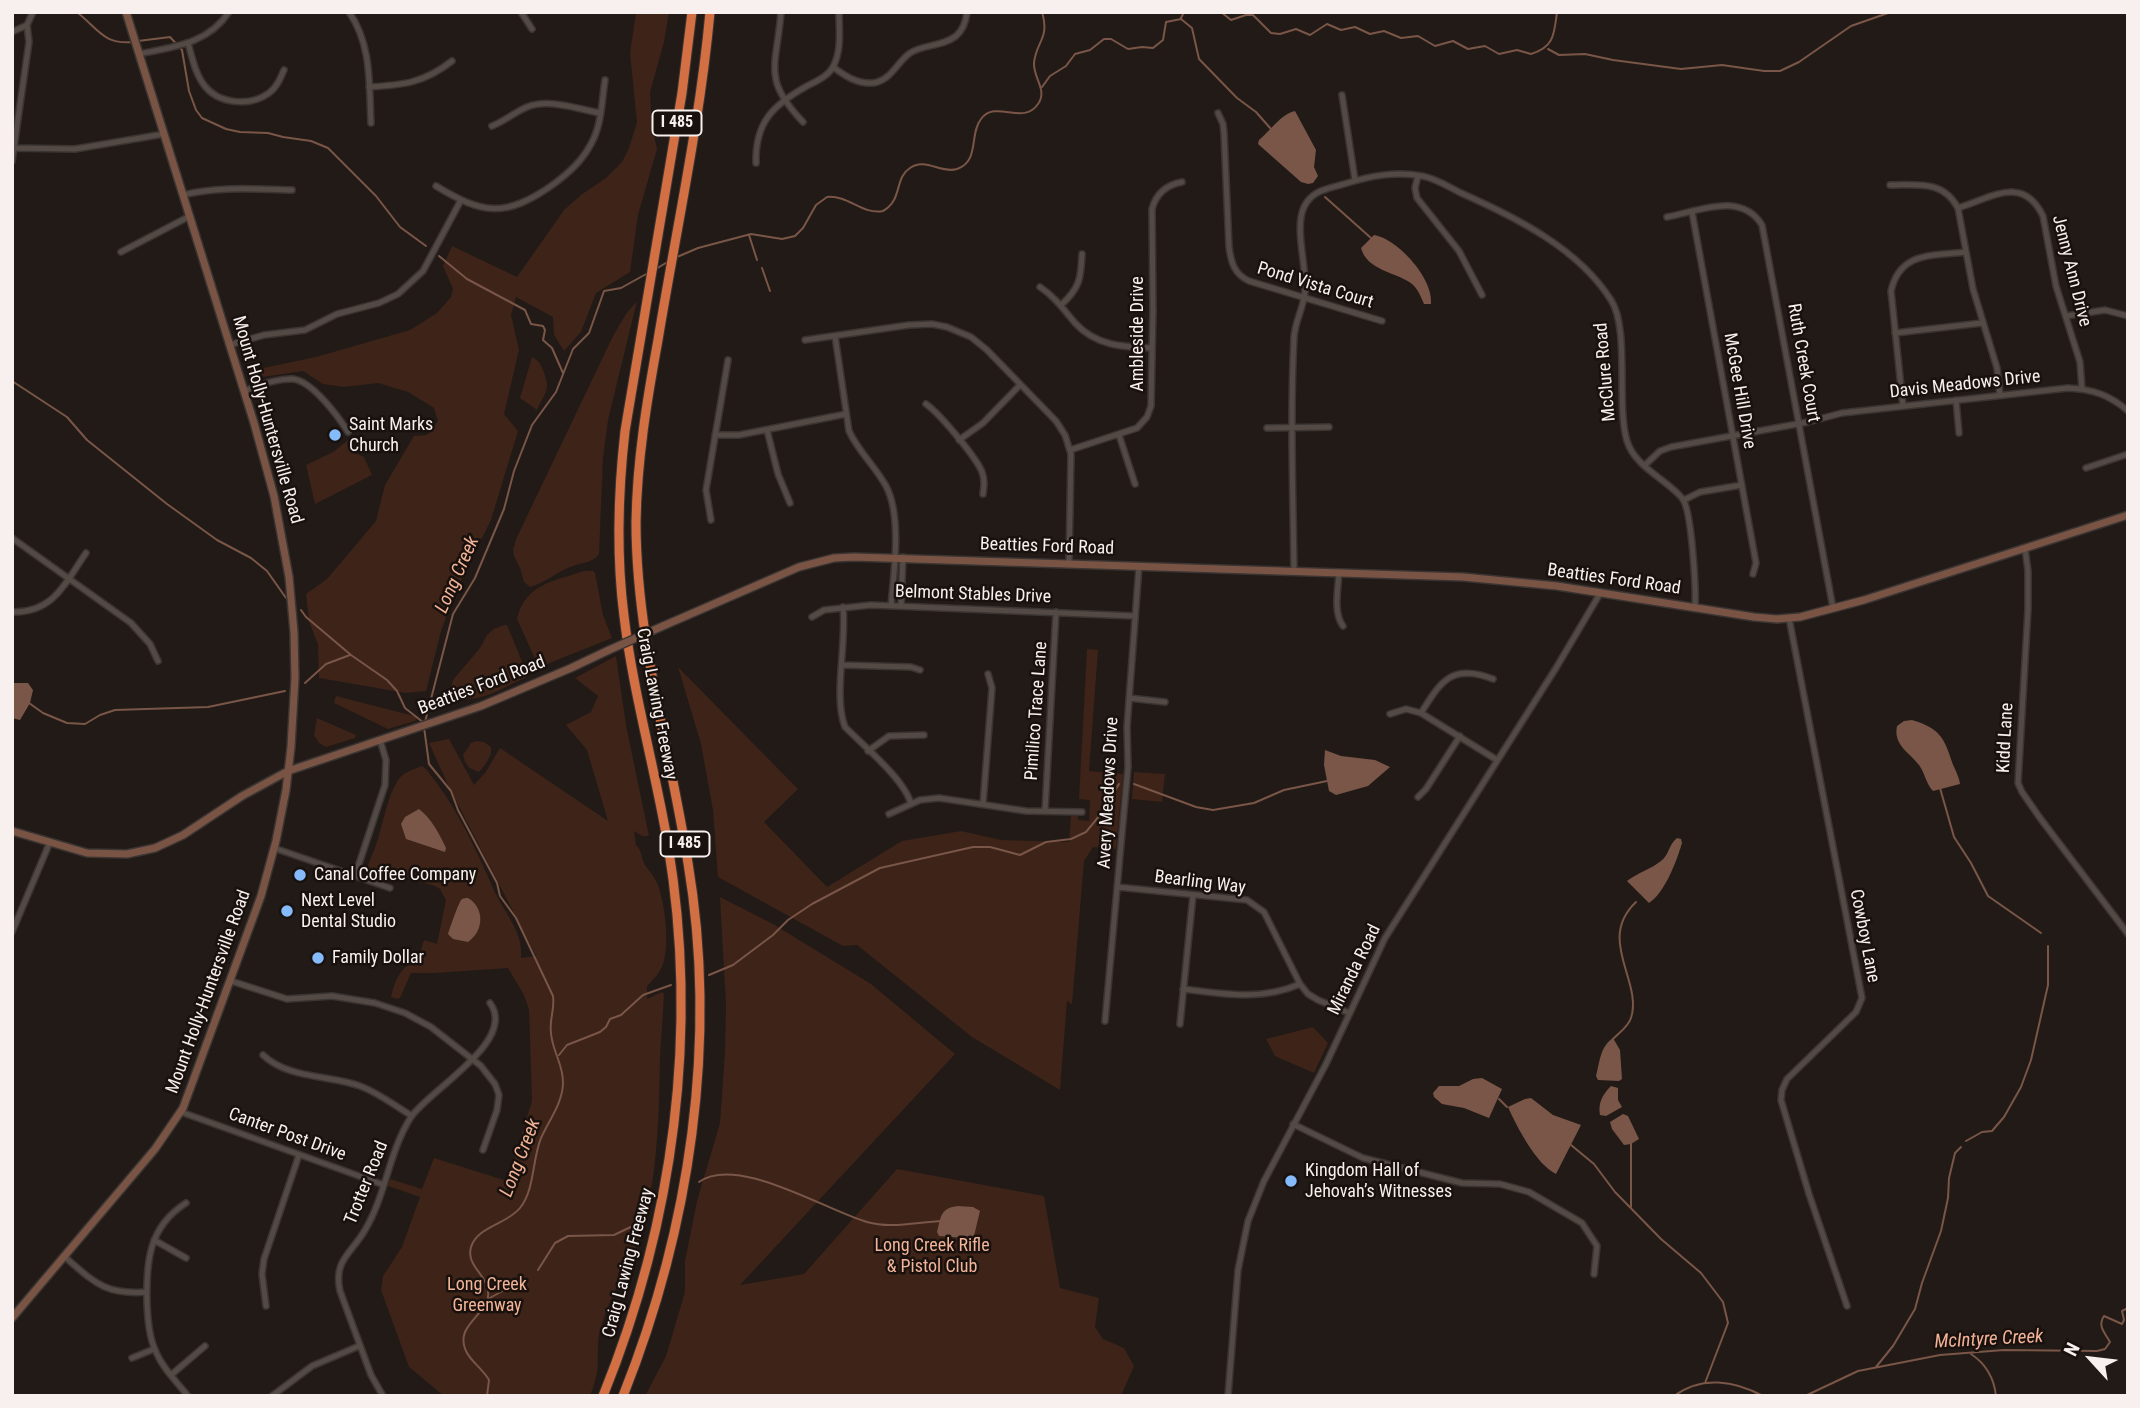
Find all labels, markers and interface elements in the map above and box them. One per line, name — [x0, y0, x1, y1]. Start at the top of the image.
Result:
road number: I 485 — [652, 111, 702, 136]
street label: Jenny Ann Drive — [2047, 213, 2095, 329]
street label: Pond Vista Court — [1254, 258, 1376, 314]
street label: Ambleside Drive — [1127, 276, 1149, 392]
street label: Ruth Creek Court — [1782, 302, 1824, 424]
street label: Mount Holly-Huntersville Road — [227, 314, 307, 526]
street label: McClure Road — [1591, 322, 1621, 422]
street label: McGee Hill Drive — [1718, 331, 1760, 451]
street label: Davis Meadows Drive — [1889, 366, 2041, 404]
place label: Saint Marks Church — [349, 414, 433, 457]
marker: Saint Marks Church — [327, 427, 343, 443]
water label: Long Creek — [431, 533, 485, 617]
street label: Beatties Ford Road — [979, 534, 1115, 560]
street label: Beatties Ford Road — [1546, 560, 1682, 600]
street label: Belmont Stables Drive — [895, 581, 1051, 609]
street label: Craig Lawing Freeway — [631, 626, 681, 782]
street label: Pimilico Trace Lane — [1021, 641, 1053, 781]
street label: Beatties Ford Road — [415, 652, 549, 720]
street label: Kidd Lane — [1993, 702, 2019, 774]
street label: Avery Meadows Drive — [1094, 717, 1124, 869]
road number: I 485 — [660, 832, 710, 856]
place label: Canal Coffee Company — [314, 864, 476, 886]
marker: Canal Coffee Company — [292, 867, 308, 883]
street label: Bearling Way — [1153, 867, 1247, 899]
street label: Mount Holly-Huntersville Road — [162, 887, 256, 1097]
street label: Cowboy Lane — [1844, 887, 1884, 985]
place label: Next Level Dental Studio — [301, 890, 396, 932]
marker: Next Level Dental Studio — [279, 903, 295, 919]
street label: Miranda Road — [1324, 921, 1386, 1019]
place label: Family Dollar — [332, 947, 424, 969]
marker: Family Dollar — [310, 950, 326, 966]
street label: Canter Post Drive — [225, 1104, 349, 1166]
water label: Long Creek — [496, 1116, 546, 1200]
street label: Trotter Road — [341, 1138, 393, 1228]
place label: Kingdom Hall of Jehovah’s Witnesses — [1305, 1160, 1452, 1202]
marker: Kingdom Hall of Jehovah’s Witnesses — [1283, 1173, 1299, 1189]
street label: Craig Lawing Freeway — [599, 1186, 659, 1340]
park label: Long Creek Rifle & Pistol Club — [874, 1235, 990, 1278]
park label: Long Creek Greenway — [447, 1274, 527, 1316]
north arrow — [2056, 1324, 2126, 1394]
water label: McIntyre Creek — [1934, 1326, 2044, 1354]
text: N — [2059, 1339, 2085, 1360]

